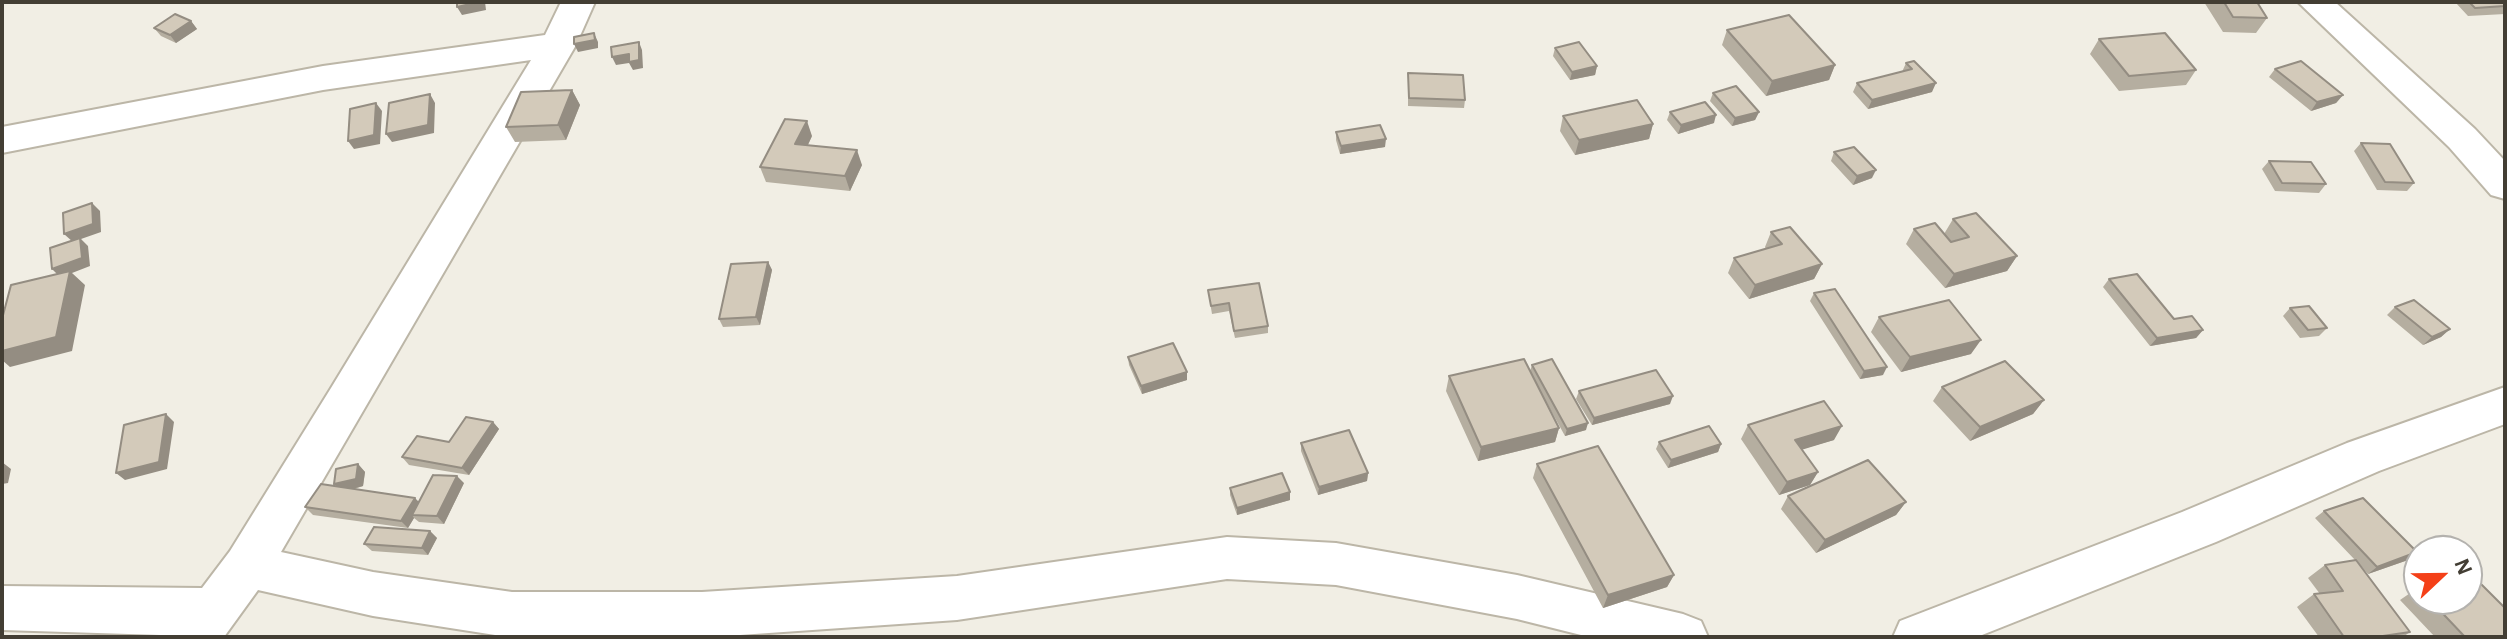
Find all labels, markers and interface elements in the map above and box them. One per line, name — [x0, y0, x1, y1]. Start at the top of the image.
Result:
north arrow — [2403, 535, 2483, 615]
text: N — [2450, 556, 2476, 578]

